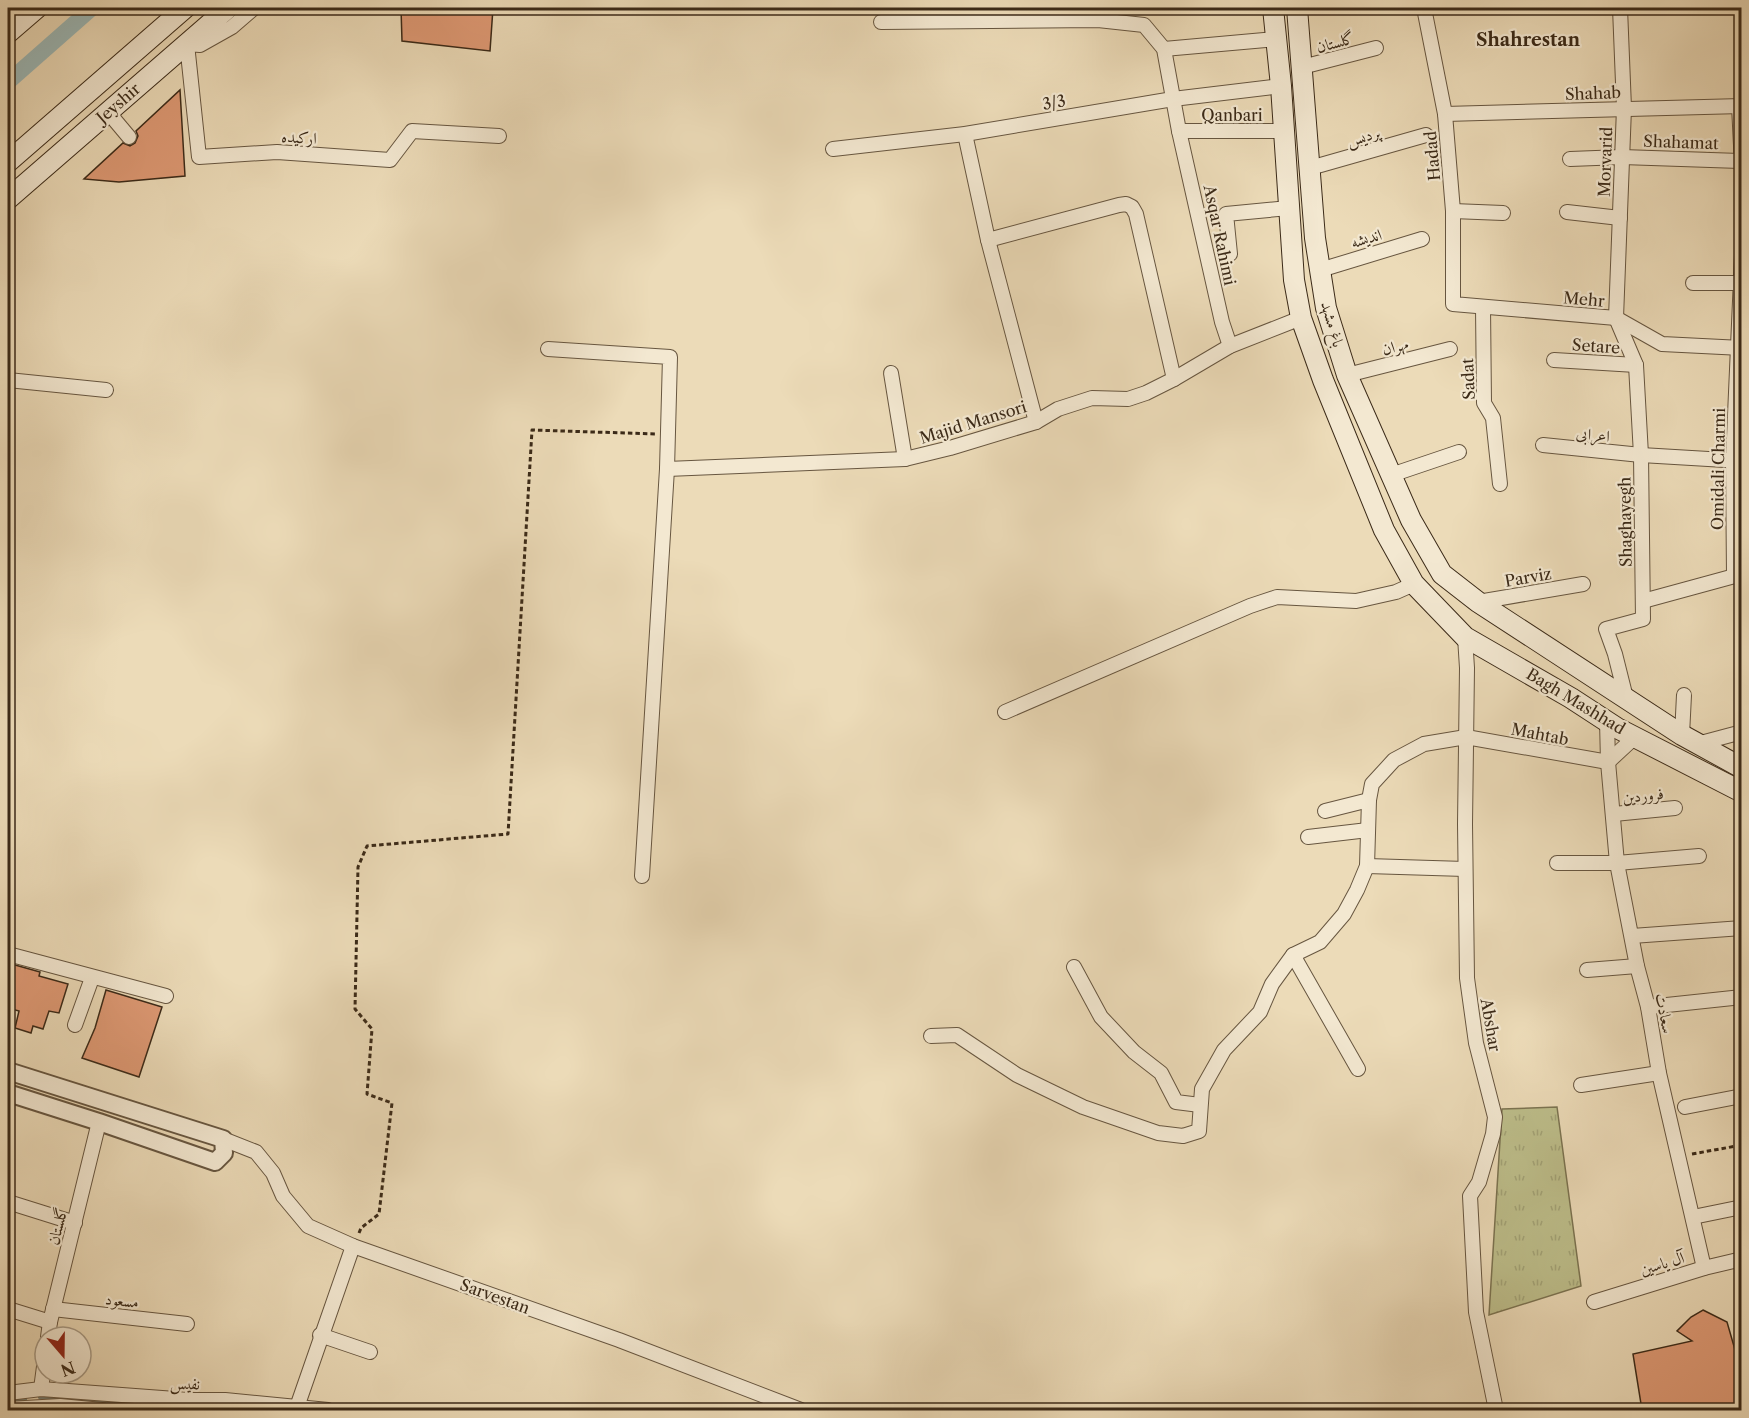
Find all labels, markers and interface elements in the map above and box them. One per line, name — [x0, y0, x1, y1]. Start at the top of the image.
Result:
street label: گلستان — [1314, 27, 1356, 57]
district label: Shahrestan — [1476, 29, 1581, 51]
street label: Jeyshir — [90, 78, 144, 129]
street label: Shahab — [1565, 82, 1621, 104]
street label: 3/3 — [1041, 90, 1067, 114]
street label: Qanbari — [1201, 105, 1263, 125]
street label: پردیس — [1344, 121, 1384, 151]
street label: ارکیده — [281, 126, 317, 148]
street label: Morvarid — [1594, 126, 1616, 197]
street label: Hadad — [1420, 130, 1444, 182]
street label: Shahamat — [1643, 131, 1719, 153]
street label: Asqar Rahimi — [1199, 182, 1240, 287]
street label: اندیشه — [1348, 224, 1384, 252]
street label: Mehr — [1562, 287, 1606, 311]
street label: باغ مشهد — [1313, 299, 1349, 350]
street label: مهران — [1380, 333, 1411, 360]
street label: Setare — [1571, 334, 1621, 358]
street label: Sadat — [1457, 357, 1479, 400]
street label: Majid Mansori — [917, 396, 1029, 448]
street label: Omidali Charmi — [1707, 407, 1729, 530]
street label: اعرابی — [1575, 422, 1611, 448]
street label: Shaghayegh — [1614, 477, 1636, 567]
street label: Parviz — [1503, 563, 1553, 591]
street label: Bagh Mashhad — [1523, 664, 1629, 739]
street label: Mahtab — [1510, 719, 1570, 749]
street label: فروردین — [1621, 783, 1665, 808]
street label: سعادت — [1651, 991, 1679, 1035]
street label: Abshar — [1476, 996, 1506, 1053]
street label: گلستان — [43, 1205, 71, 1247]
street label: آل یاسین — [1637, 1246, 1688, 1280]
street label: Sarvestan — [457, 1274, 533, 1318]
street label: مسعود — [104, 1288, 140, 1313]
north arrow — [33, 1325, 93, 1385]
text: N — [58, 1357, 78, 1381]
street label: نفیس — [169, 1372, 200, 1395]

